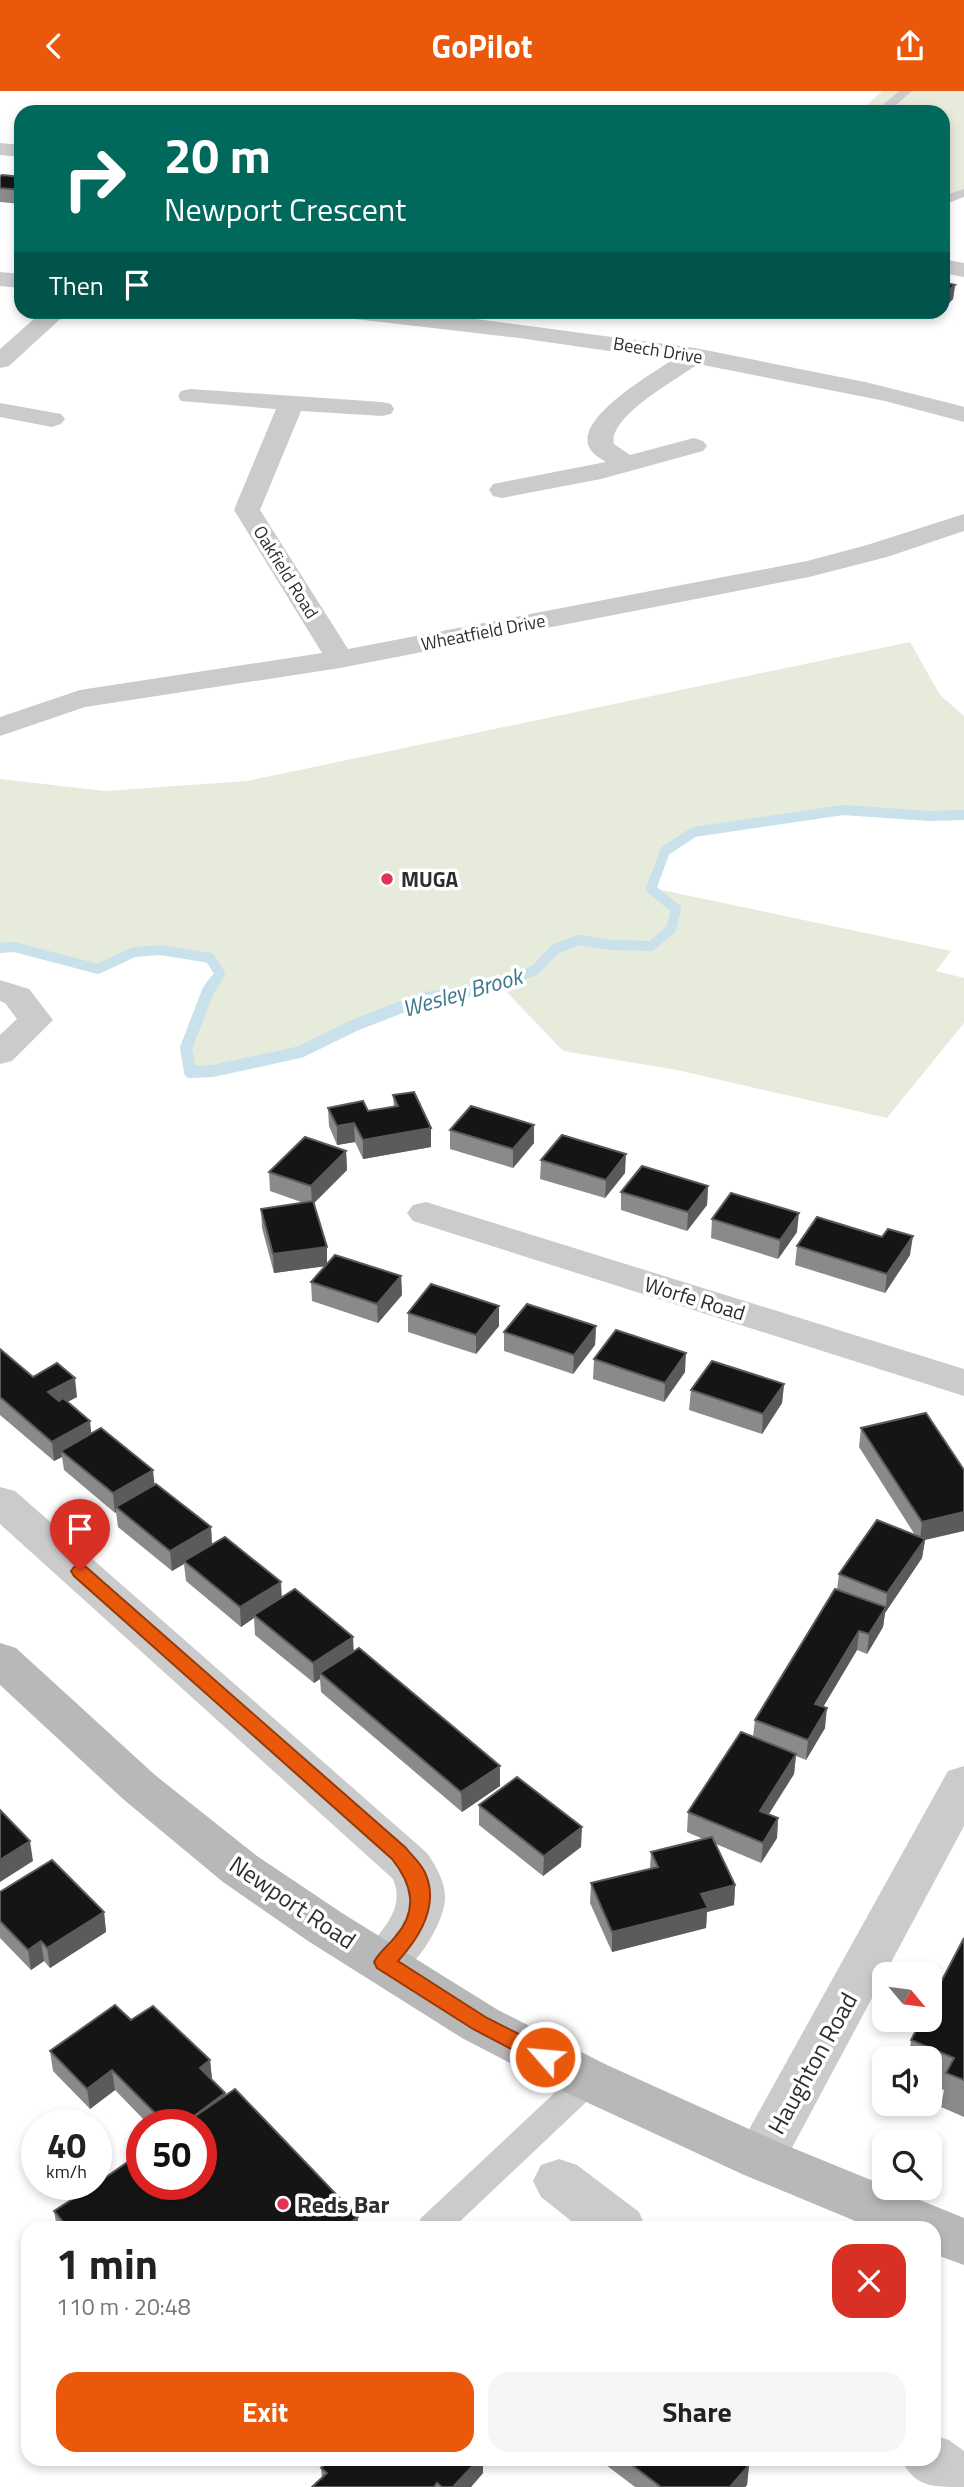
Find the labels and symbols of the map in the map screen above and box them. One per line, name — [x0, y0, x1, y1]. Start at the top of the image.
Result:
street label: Beech Drive — [611, 330, 705, 370]
street label: Oakfield Road — [247, 520, 325, 624]
street label: Wheatfield Drive — [419, 607, 547, 657]
place label: MUGA — [401, 863, 459, 895]
marker: MUGA — [379, 871, 395, 887]
water label: Wesley Brook — [398, 957, 529, 1026]
street label: Worfe Road — [641, 1267, 749, 1329]
pin — [50, 1499, 110, 1571]
street label: Newport Road — [223, 1846, 363, 1958]
north arrow — [872, 1962, 942, 2032]
street label: Haughton Road — [758, 1985, 866, 2141]
position arrow — [508, 2020, 582, 2094]
speed limit sign: 50 — [126, 2109, 217, 2200]
place label: Reds Bar — [297, 2186, 390, 2222]
marker: Reds Bar — [275, 2196, 291, 2212]

